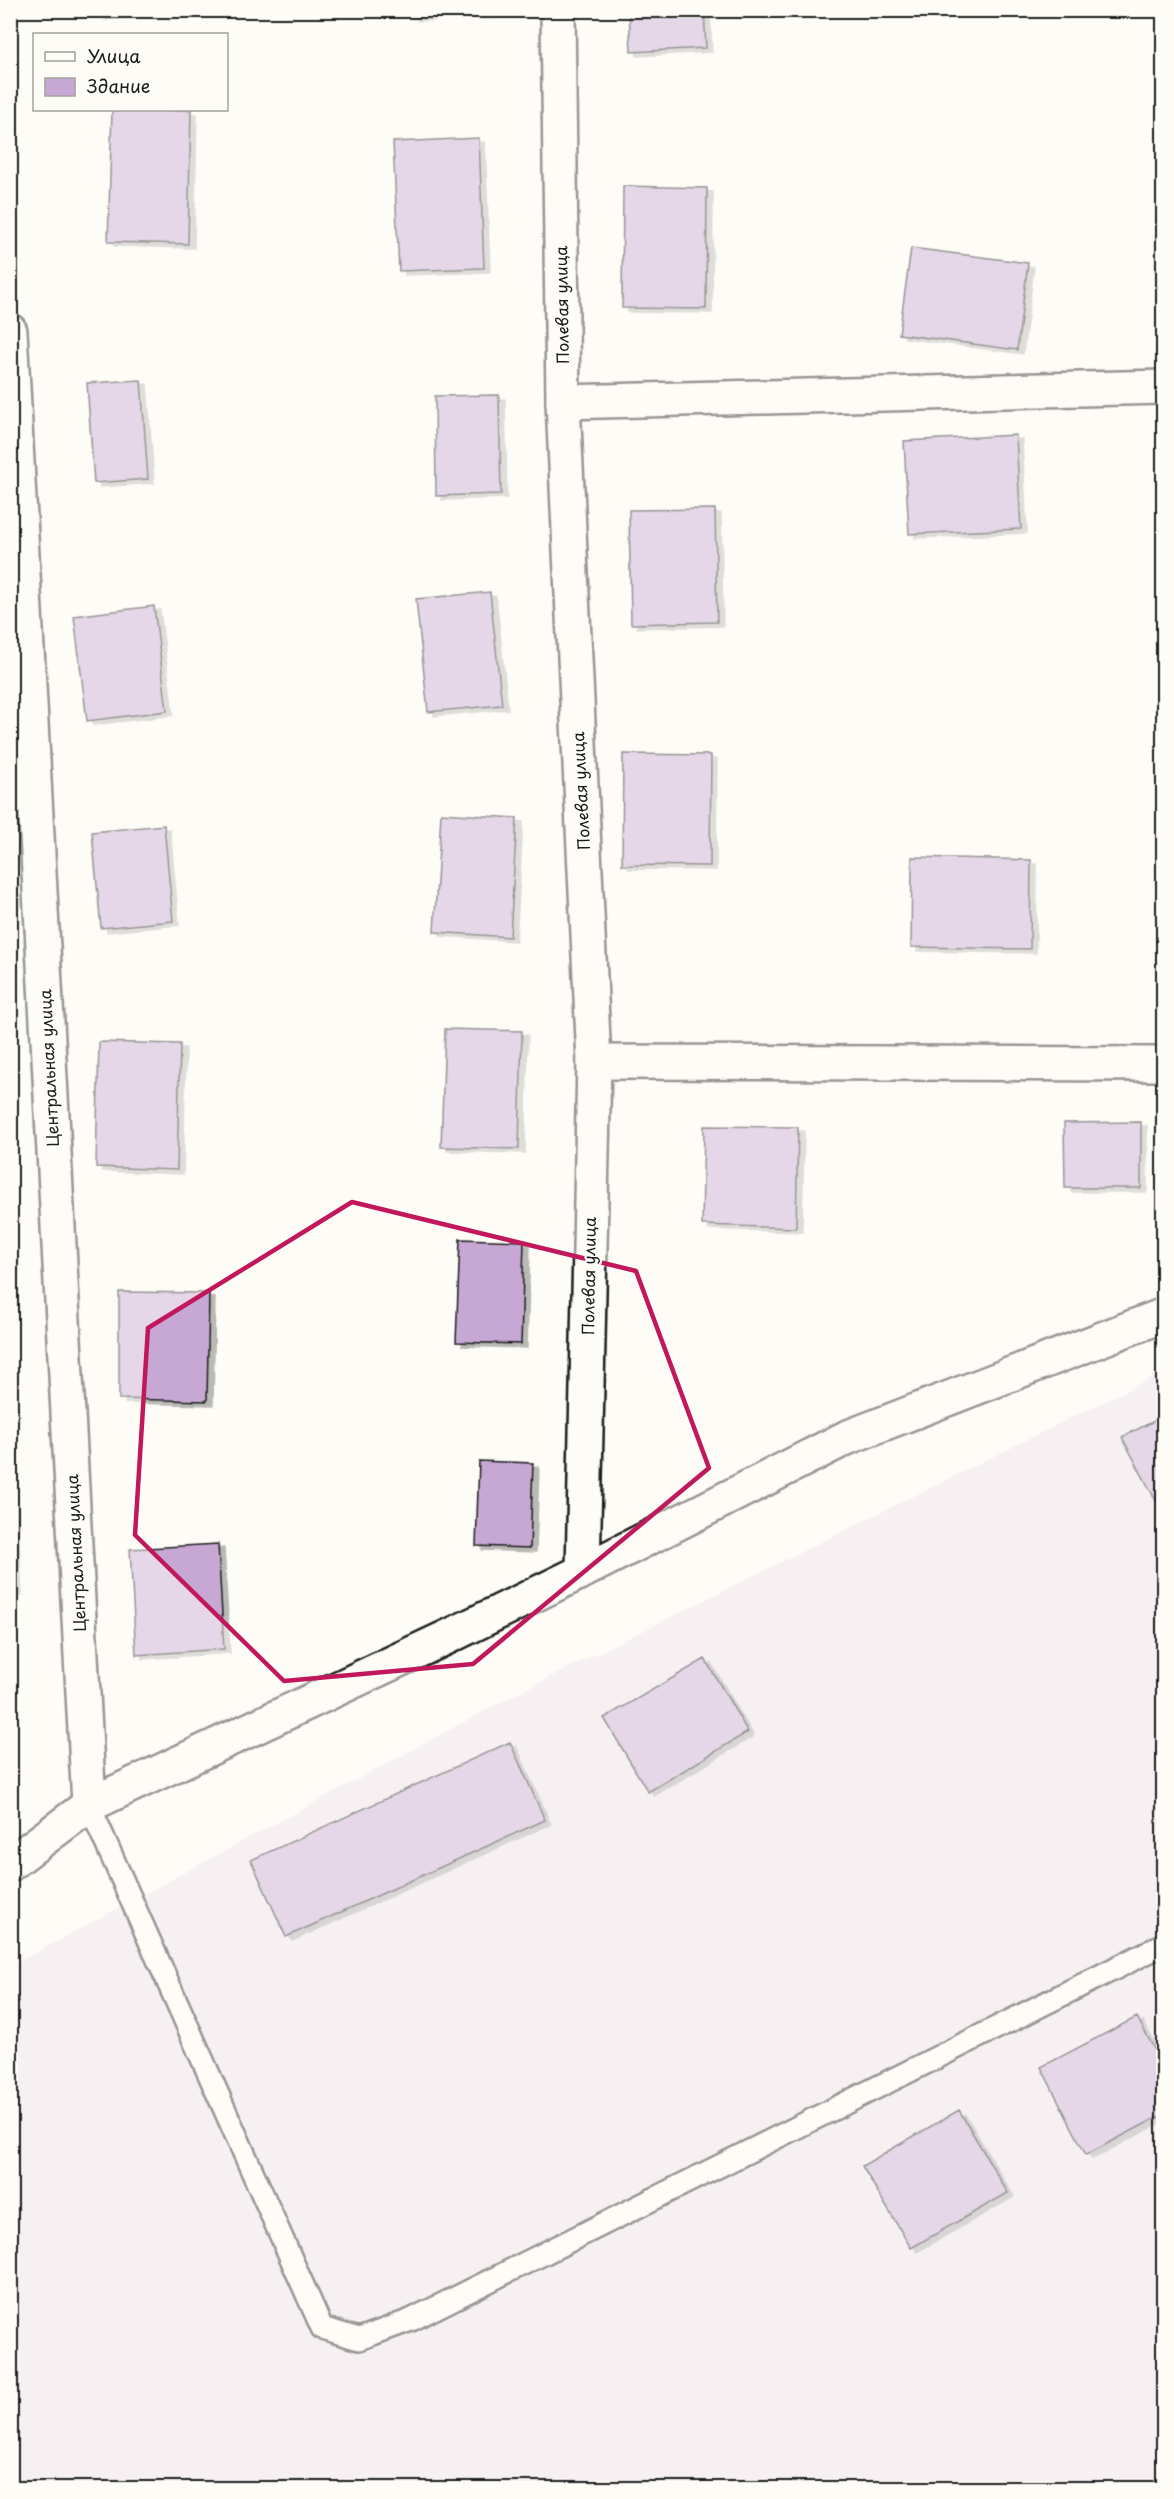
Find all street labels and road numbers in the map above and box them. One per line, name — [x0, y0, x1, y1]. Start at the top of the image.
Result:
street label: Полевая улица — [548, 246, 574, 364]
street label: Полевая улица — [565, 731, 595, 851]
street label: Центральная улица — [32, 989, 64, 1147]
street label: Полевая улица — [575, 1217, 601, 1335]
street label: Центральная улица — [59, 1474, 91, 1632]

